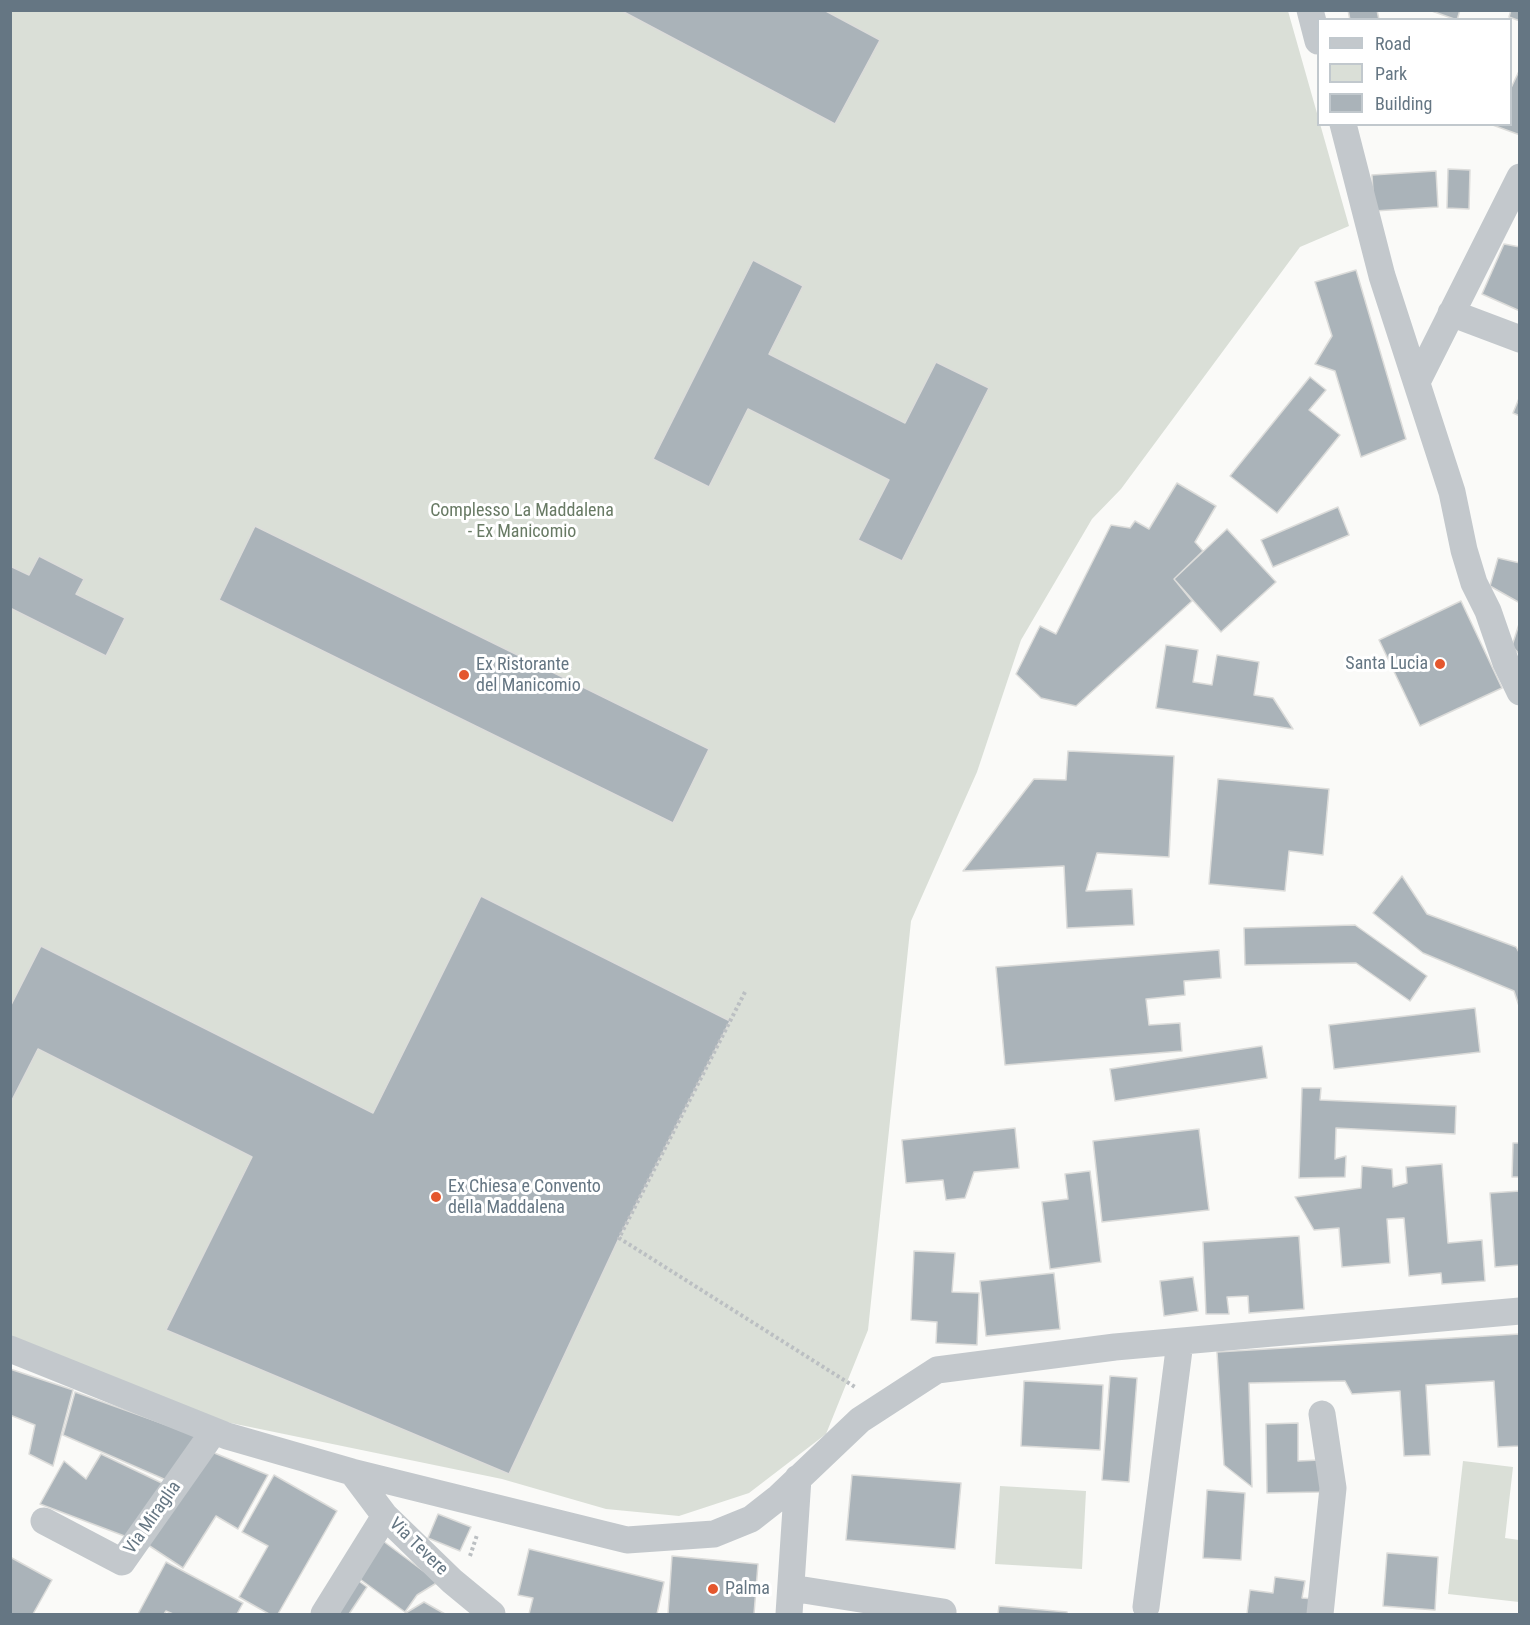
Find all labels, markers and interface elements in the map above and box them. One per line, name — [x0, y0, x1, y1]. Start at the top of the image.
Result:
legend — [1317, 18, 1512, 126]
text: Road — [1375, 33, 1411, 54]
text: Park — [1375, 63, 1407, 84]
text: Building — [1375, 93, 1432, 114]
park label: Complesso La Maddalena - Ex Manicomio — [430, 500, 614, 542]
place label: Santa Lucia — [1345, 653, 1428, 675]
place label: Ex Ristorante del Manicomio — [476, 654, 581, 696]
marker: Santa Lucia — [1433, 657, 1447, 671]
marker: Ex Ristorante del Manicomio — [457, 668, 471, 682]
place label: Ex Chiesa e Convento della Maddalena — [448, 1176, 601, 1218]
marker: Ex Chiesa e Convento della Maddalena — [429, 1190, 443, 1204]
street label: Via Miraglia — [120, 1477, 186, 1559]
street label: Via Tevere — [384, 1514, 452, 1580]
place label: Palma — [725, 1578, 770, 1600]
marker: Palma — [706, 1582, 720, 1596]

